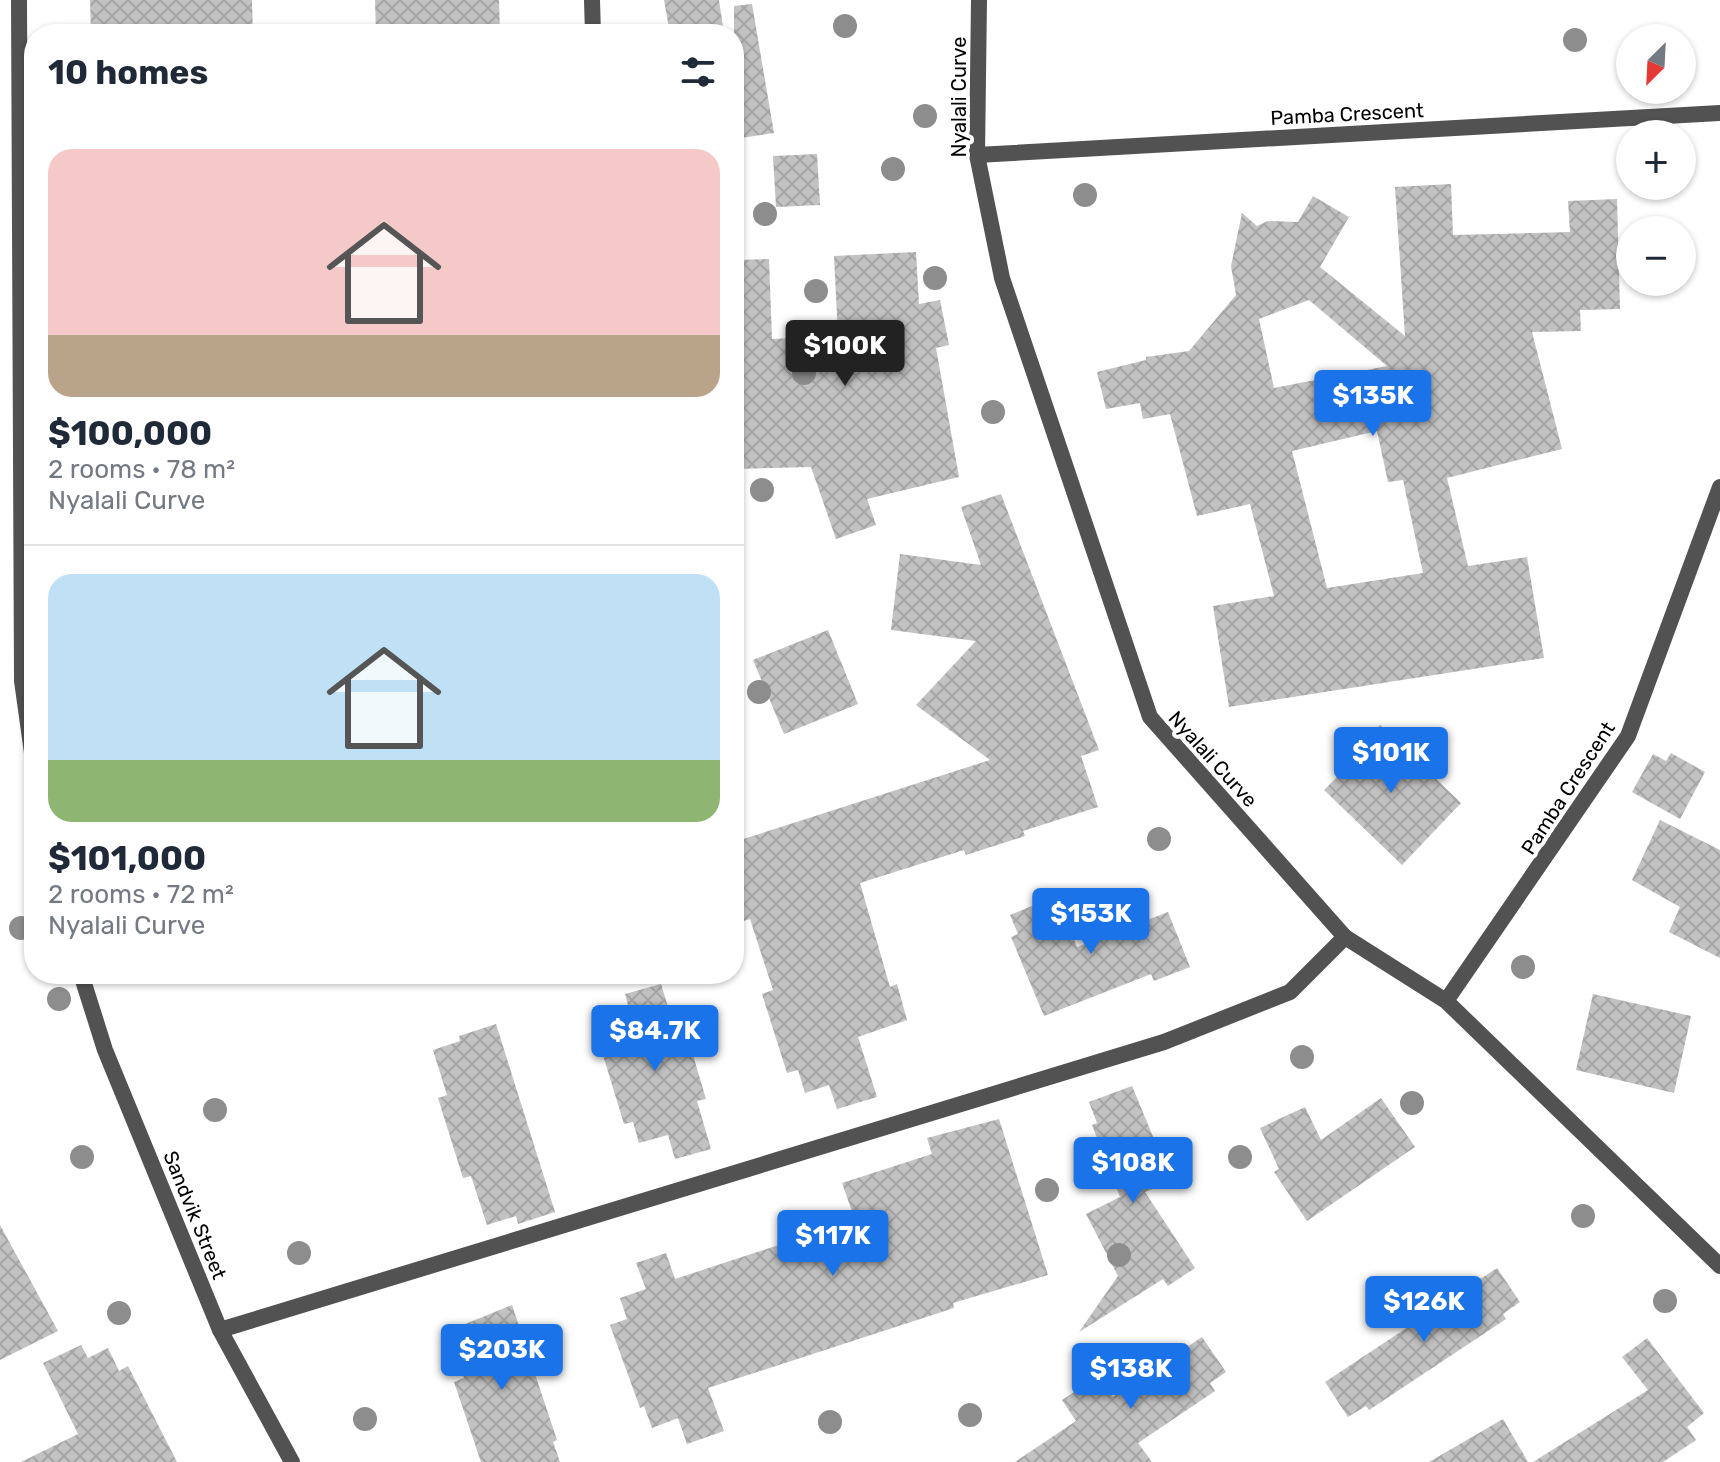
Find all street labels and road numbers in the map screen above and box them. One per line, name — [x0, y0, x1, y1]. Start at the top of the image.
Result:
street label: Nyalali Curve — [947, 37, 971, 157]
street label: Pamba Crescent — [1270, 98, 1424, 130]
street label: Nyalali Curve — [1164, 706, 1262, 812]
street label: Pamba Crescent — [1516, 717, 1620, 859]
street label: Sandvik Street — [158, 1147, 232, 1283]

